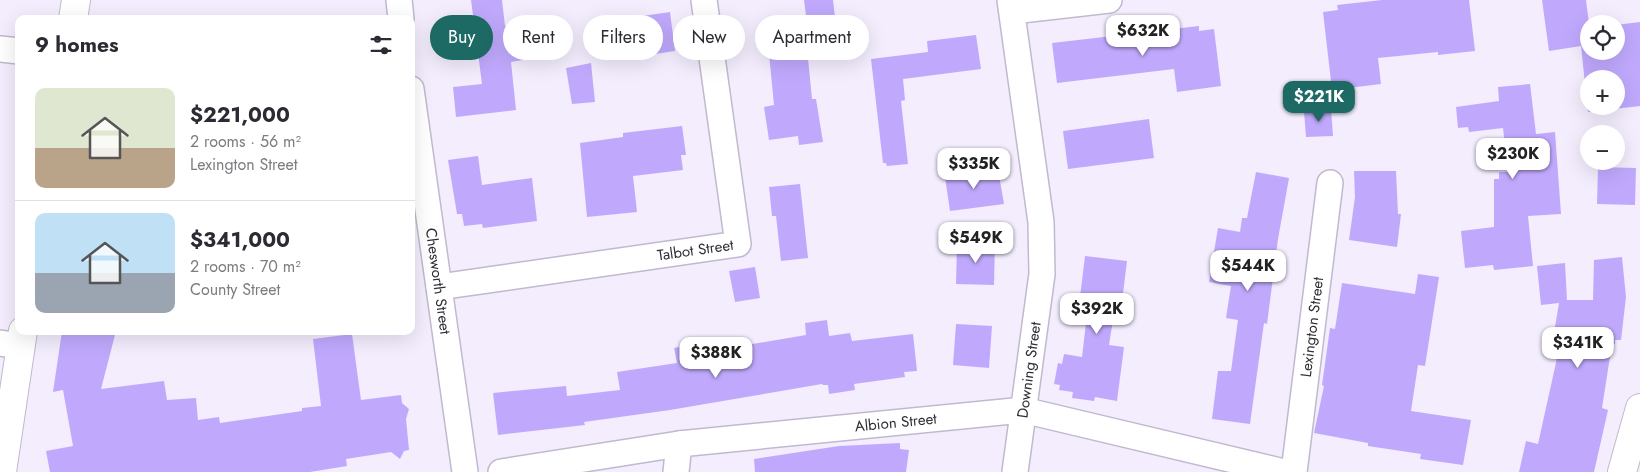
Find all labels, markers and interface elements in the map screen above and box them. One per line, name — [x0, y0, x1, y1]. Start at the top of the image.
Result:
chip: Buy — [430, 15, 493, 60]
chip: Rent — [503, 15, 573, 60]
chip: Filters — [583, 15, 663, 60]
chip: New — [673, 15, 745, 60]
chip: Apartment — [755, 15, 869, 60]
pin: $632K — [1108, 15, 1178, 57]
map controls — [1580, 15, 1625, 170]
button: locate — [1580, 15, 1625, 60]
text: $632K — [1117, 19, 1169, 42]
text: 9 homes — [35, 30, 119, 60]
icon: filters — [367, 31, 395, 59]
button: + — [1580, 70, 1625, 115]
pin: $221K — [1284, 80, 1354, 123]
text: $221K — [1294, 85, 1344, 108]
text: $221,000 — [190, 100, 290, 130]
icon: home — [75, 108, 135, 168]
button: − — [1580, 125, 1625, 170]
text: 2 rooms · 56 m² — [190, 130, 301, 153]
pin: $230K — [1478, 138, 1548, 180]
text: $230K — [1487, 142, 1539, 165]
pin: $335K — [939, 148, 1009, 190]
text: $335K — [948, 152, 1000, 175]
text: Lexington Street — [190, 153, 298, 176]
pin: $549K — [941, 222, 1011, 264]
text: $341,000 — [190, 225, 290, 255]
text: $549K — [949, 226, 1003, 249]
street label: Chesworth Street — [420, 227, 457, 336]
icon: home — [75, 233, 135, 293]
street label: Talbot Street — [656, 234, 735, 266]
pin: $544K — [1213, 250, 1283, 292]
text: $544K — [1221, 254, 1275, 277]
text: 2 rooms · 70 m² — [190, 255, 301, 278]
street label: Lexington Street — [1295, 275, 1329, 379]
text: County Street — [190, 278, 280, 301]
pin: $392K — [1062, 292, 1132, 335]
text: $392K — [1071, 297, 1123, 320]
street label: Downing Street — [1011, 320, 1047, 419]
pin: $341K — [1543, 326, 1613, 369]
text: $341K — [1553, 331, 1603, 354]
pin: $388K — [681, 336, 751, 379]
text: $388K — [690, 341, 742, 364]
street label: Albion Street — [854, 408, 938, 438]

